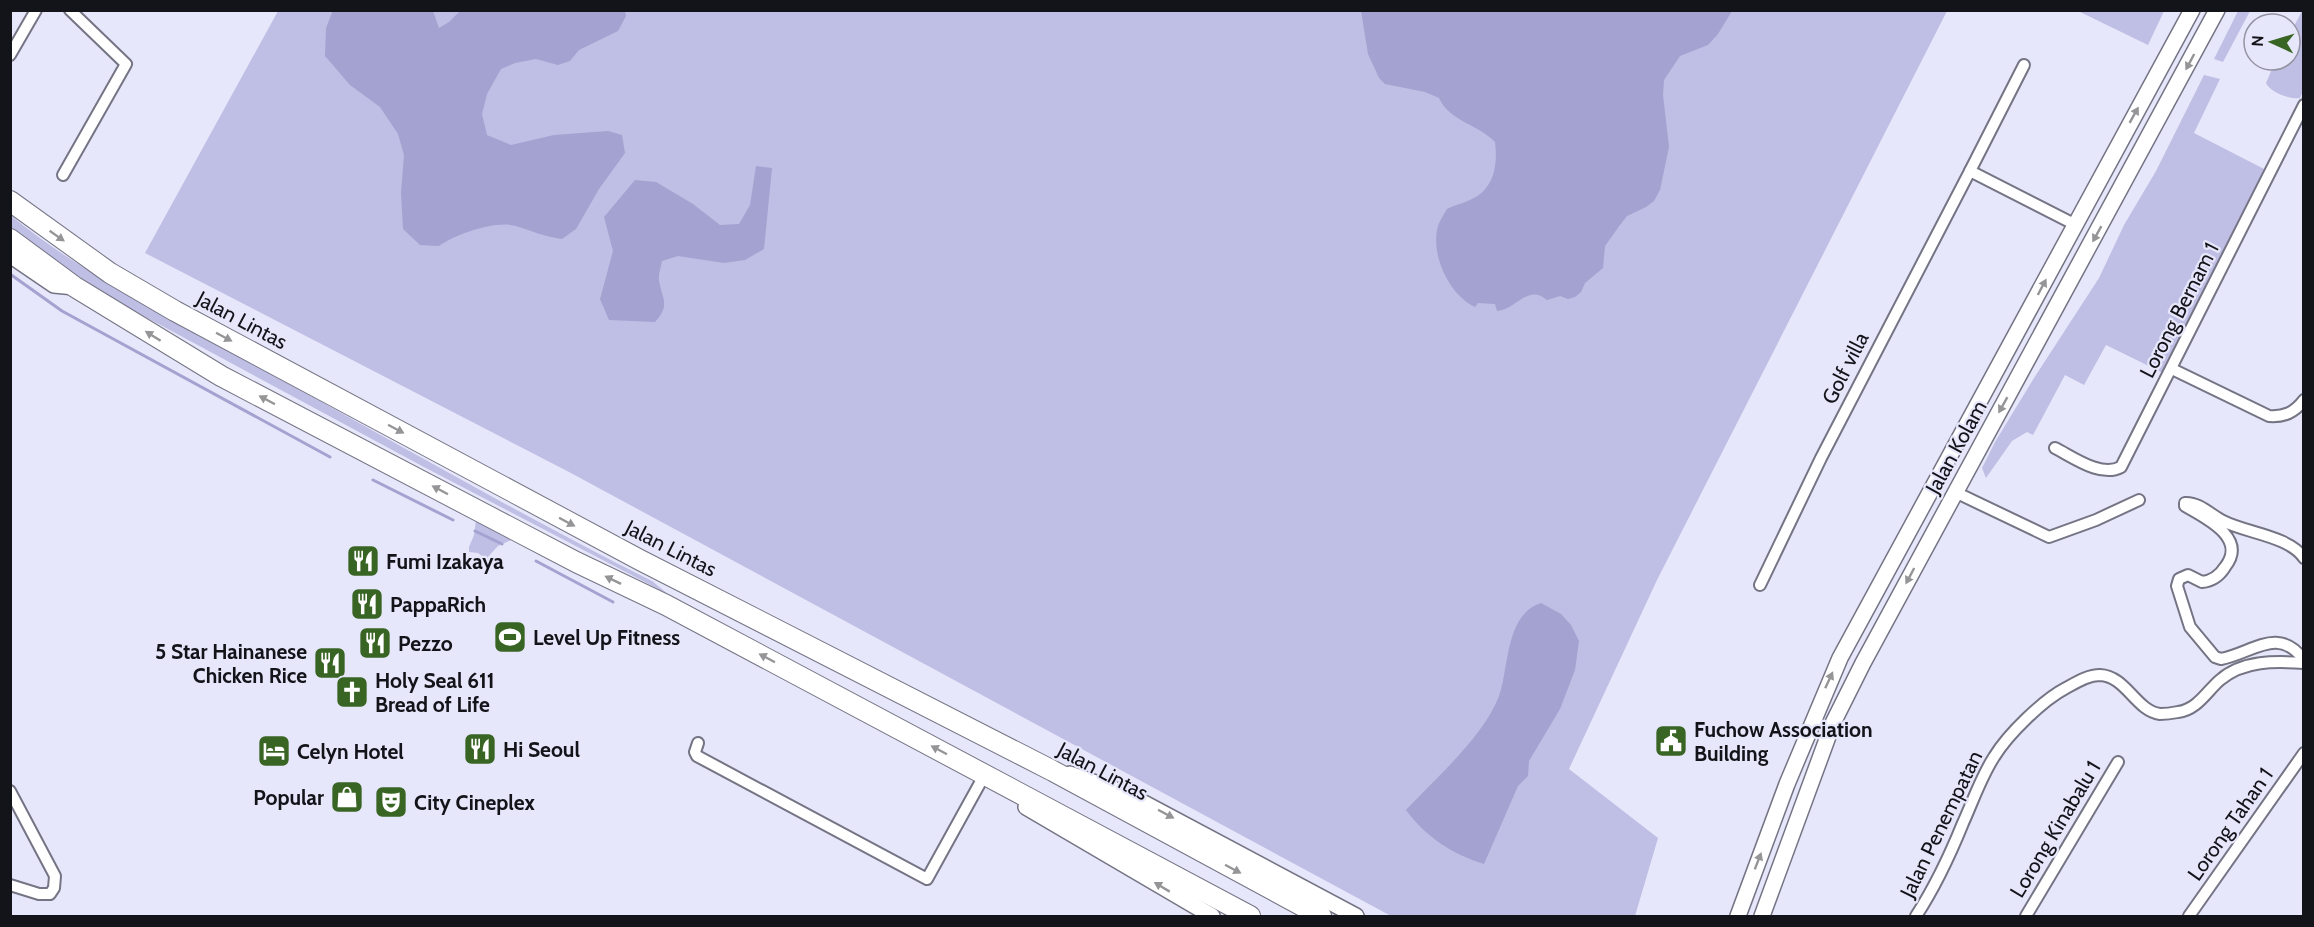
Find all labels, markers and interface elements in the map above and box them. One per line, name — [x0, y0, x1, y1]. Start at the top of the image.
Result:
north arrow — [2242, 12, 2302, 72]
text: N — [2248, 35, 2267, 47]
one-way arrow — [2186, 54, 2195, 71]
one-way arrow — [2129, 106, 2139, 123]
one-way arrow — [2092, 226, 2102, 243]
one-way arrow — [49, 230, 65, 242]
street label: Lorong Bernam 1 — [2134, 238, 2224, 382]
one-way arrow — [2037, 278, 2046, 295]
street label: Jalan Lintas — [191, 285, 292, 354]
street label: Golf villa — [1816, 328, 1874, 408]
one-way arrow — [145, 330, 161, 341]
one-way arrow — [216, 332, 233, 342]
one-way arrow — [258, 395, 275, 405]
street label: Jalan Kolam — [1920, 396, 1992, 499]
one-way arrow — [1999, 396, 2009, 413]
one-way arrow — [388, 424, 405, 434]
one-way arrow — [431, 485, 448, 495]
street label: Jalan Lintas — [620, 514, 721, 582]
one-way arrow — [559, 517, 576, 526]
restaurant icon: Fumi Izakaya — [345, 543, 381, 579]
place label: Fumi Izakaya — [386, 549, 504, 574]
one-way arrow — [1905, 568, 1915, 585]
one-way arrow — [605, 575, 622, 584]
restaurant icon: PappaRich — [349, 586, 385, 622]
place label: PappaRich — [390, 592, 486, 617]
sports icon: Level Up Fitness — [492, 619, 528, 655]
restaurant icon: Pezzo — [357, 625, 393, 661]
place label: Level Up Fitness — [533, 625, 680, 650]
place label: Pezzo — [398, 631, 453, 656]
place label: 5 Star Hainanese Chicken Rice — [155, 639, 307, 688]
restaurant icon: 5 Star Hainanese Chicken Rice — [312, 645, 348, 681]
one-way arrow — [758, 654, 776, 664]
place label: Holy Seal 611 Bread of Life — [375, 668, 494, 717]
one-way arrow — [1825, 672, 1834, 689]
church icon: Holy Seal 611 Bread of Life — [334, 674, 370, 710]
place label: Fuchow Association Building — [1694, 717, 1873, 766]
public building icon: Fuchow Association Building — [1653, 723, 1689, 759]
restaurant icon: Hi Seoul — [462, 731, 498, 767]
hotel icon: Celyn Hotel — [256, 733, 292, 769]
street label: Jalan Lintas — [1052, 736, 1153, 805]
place label: Hi Seoul — [503, 737, 580, 762]
place label: Celyn Hotel — [297, 739, 404, 764]
one-way arrow — [931, 745, 948, 755]
street label: Jalan Penempatan — [1894, 746, 1987, 903]
street label: Lorong Kinabalu 1 — [2004, 756, 2106, 902]
street label: Lorong Tahan 1 — [2182, 763, 2278, 885]
shop icon: Popular — [329, 779, 365, 815]
theatre icon: City Cineplex — [373, 784, 409, 820]
place label: Popular — [253, 785, 324, 810]
place label: City Cineplex — [414, 790, 535, 815]
one-way arrow — [1157, 809, 1174, 819]
one-way arrow — [1753, 852, 1763, 870]
one-way arrow — [1225, 864, 1242, 874]
one-way arrow — [1154, 882, 1170, 893]

